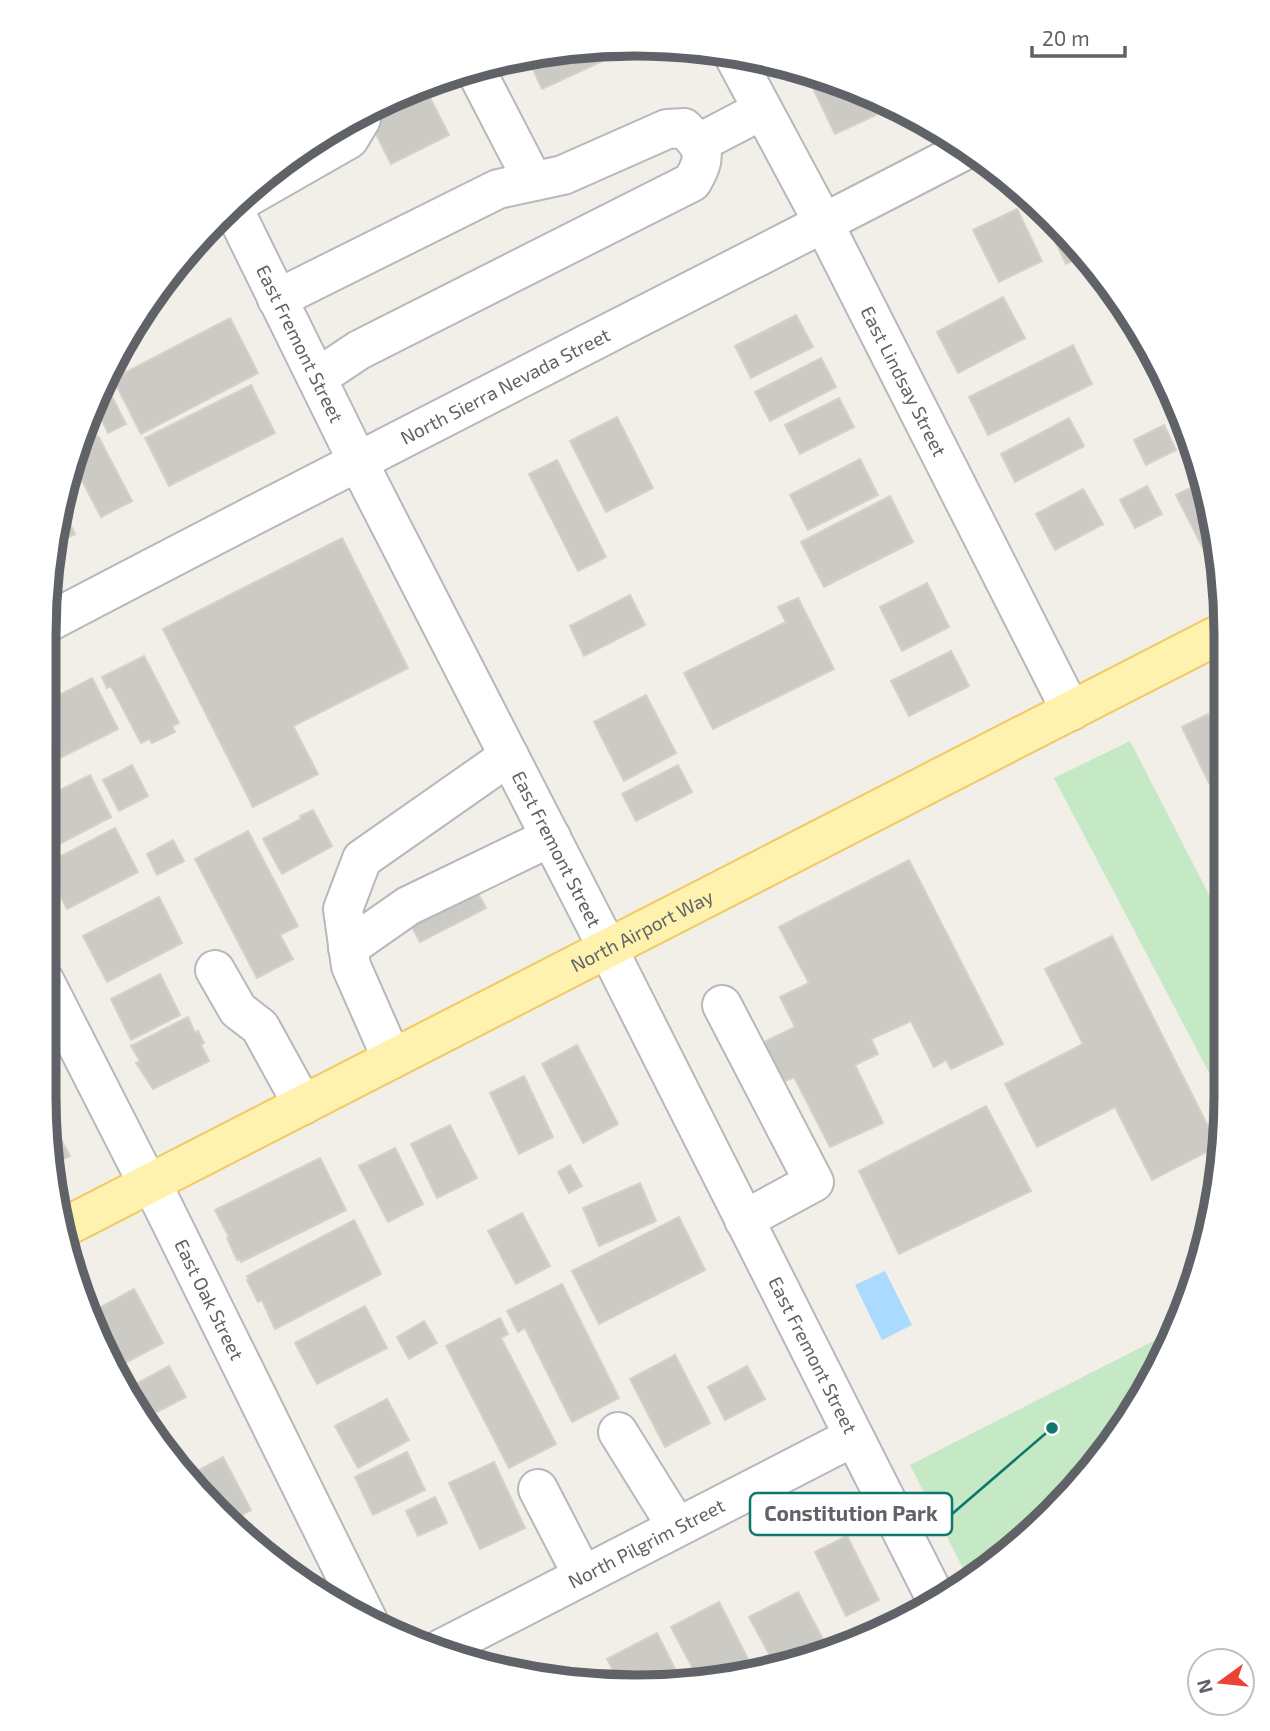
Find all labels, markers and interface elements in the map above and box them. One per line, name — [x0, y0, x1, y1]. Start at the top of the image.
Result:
scale bar — [1032, 14, 1125, 58]
text: 20 m — [1042, 25, 1090, 50]
street label: East Fremont Street — [252, 261, 349, 426]
street label: East Lindsay Street — [856, 302, 952, 460]
street label: North Sierra Nevada Street — [396, 322, 614, 449]
street label: East Fremont Street — [508, 767, 607, 931]
street label: North Airport Way — [567, 884, 717, 976]
street label: East Oak Street — [170, 1235, 249, 1364]
street label: East Fremont Street — [764, 1273, 862, 1437]
street label: North Pilgrim Street — [564, 1493, 728, 1593]
callout: Constitution Park — [750, 1493, 952, 1535]
text: Constitution Park — [764, 1500, 938, 1525]
north arrow — [1186, 1647, 1256, 1717]
text: N — [1191, 1677, 1217, 1696]

